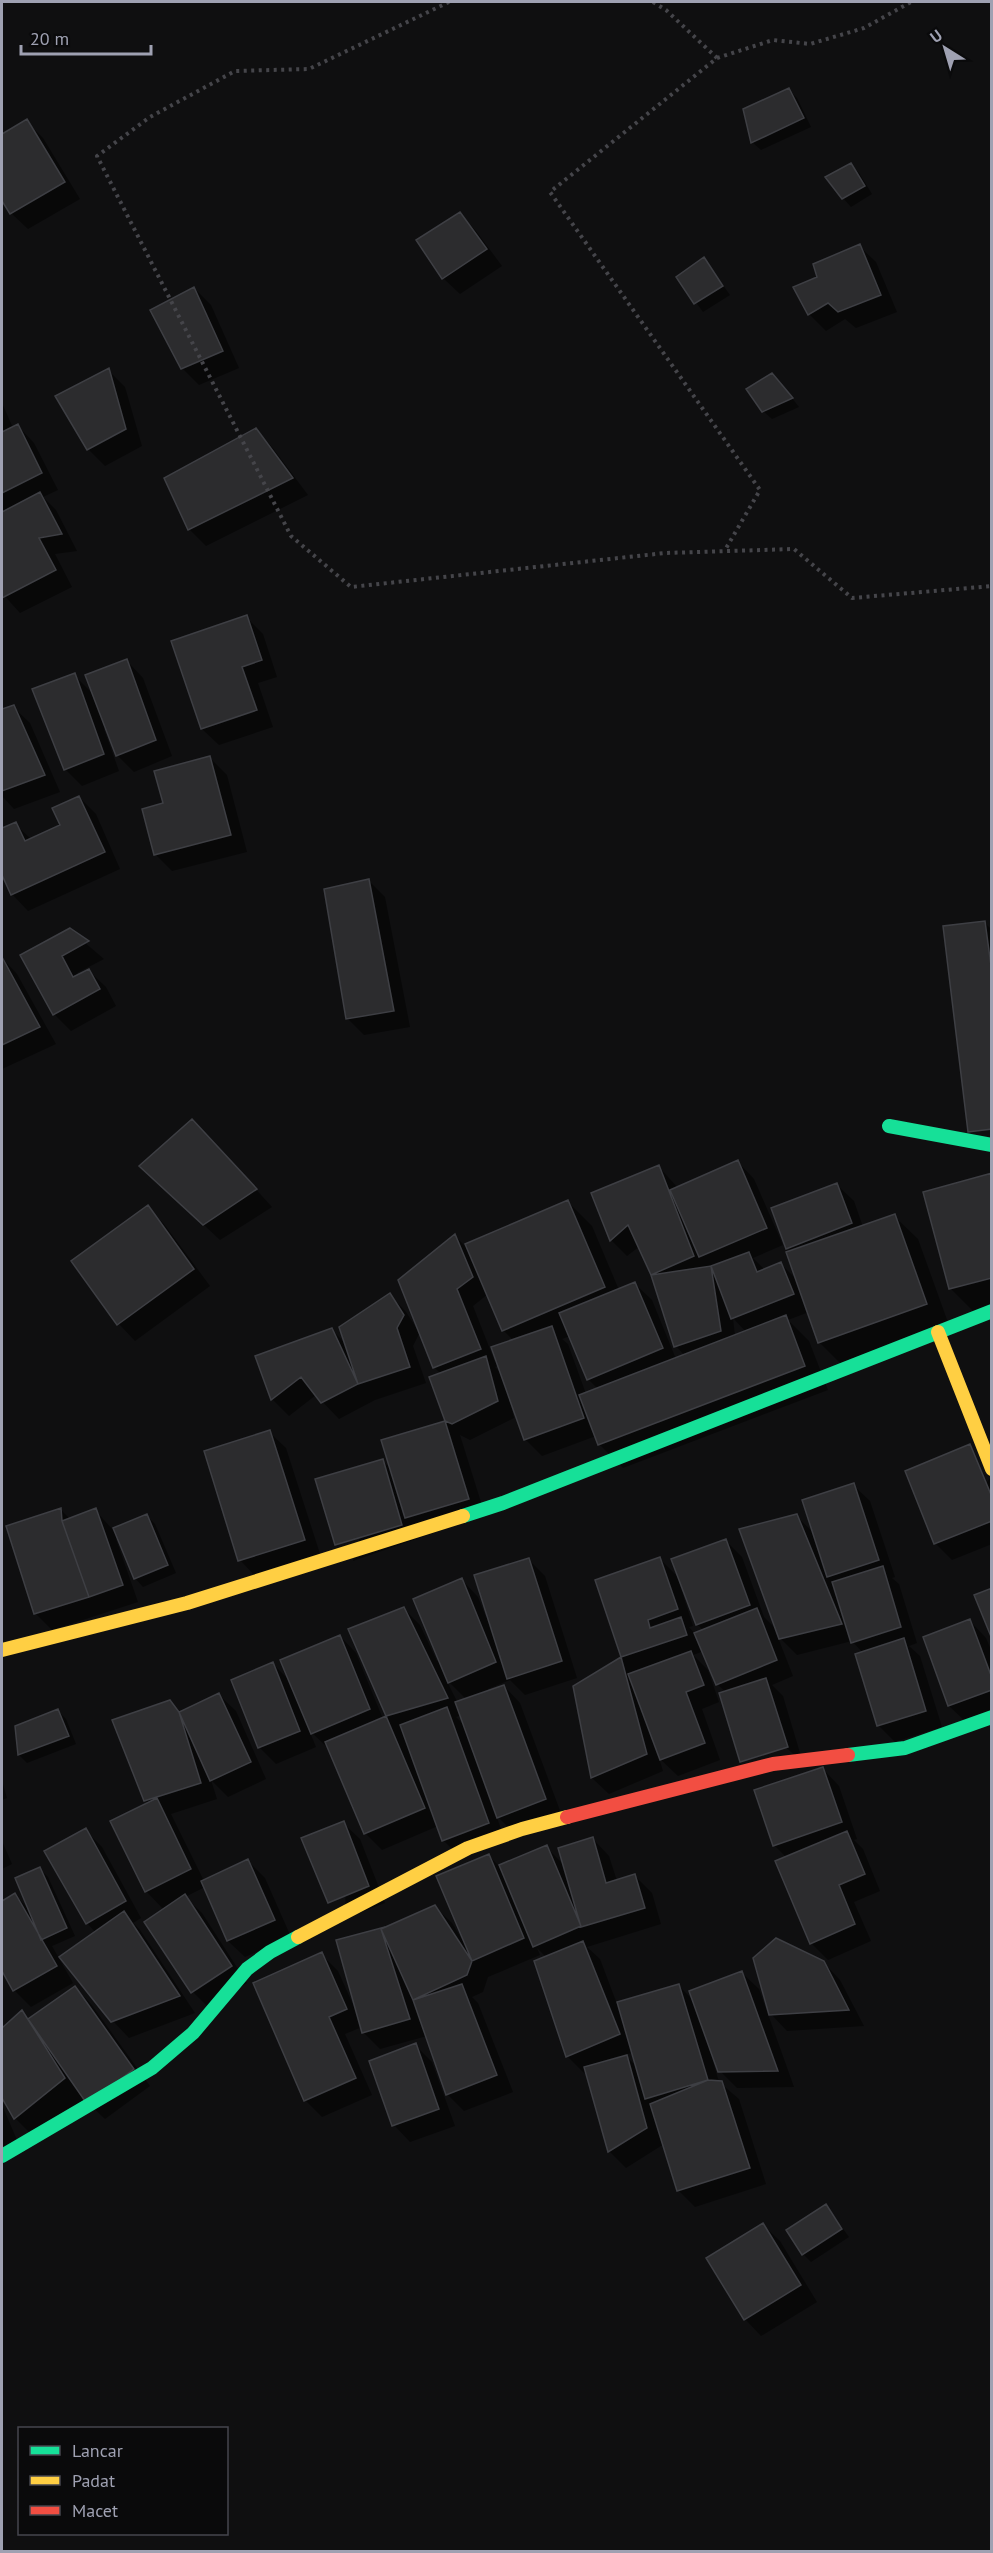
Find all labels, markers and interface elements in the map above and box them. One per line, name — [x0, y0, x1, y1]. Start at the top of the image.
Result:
scale bar — [21, 18, 152, 56]
north arrow — [915, 18, 975, 78]
text: U — [926, 25, 946, 47]
text: 20 m — [30, 27, 69, 50]
legend — [18, 2427, 228, 2535]
text: Lancar — [72, 2439, 123, 2462]
text: Padat — [72, 2469, 115, 2492]
text: Macet — [72, 2499, 118, 2522]

